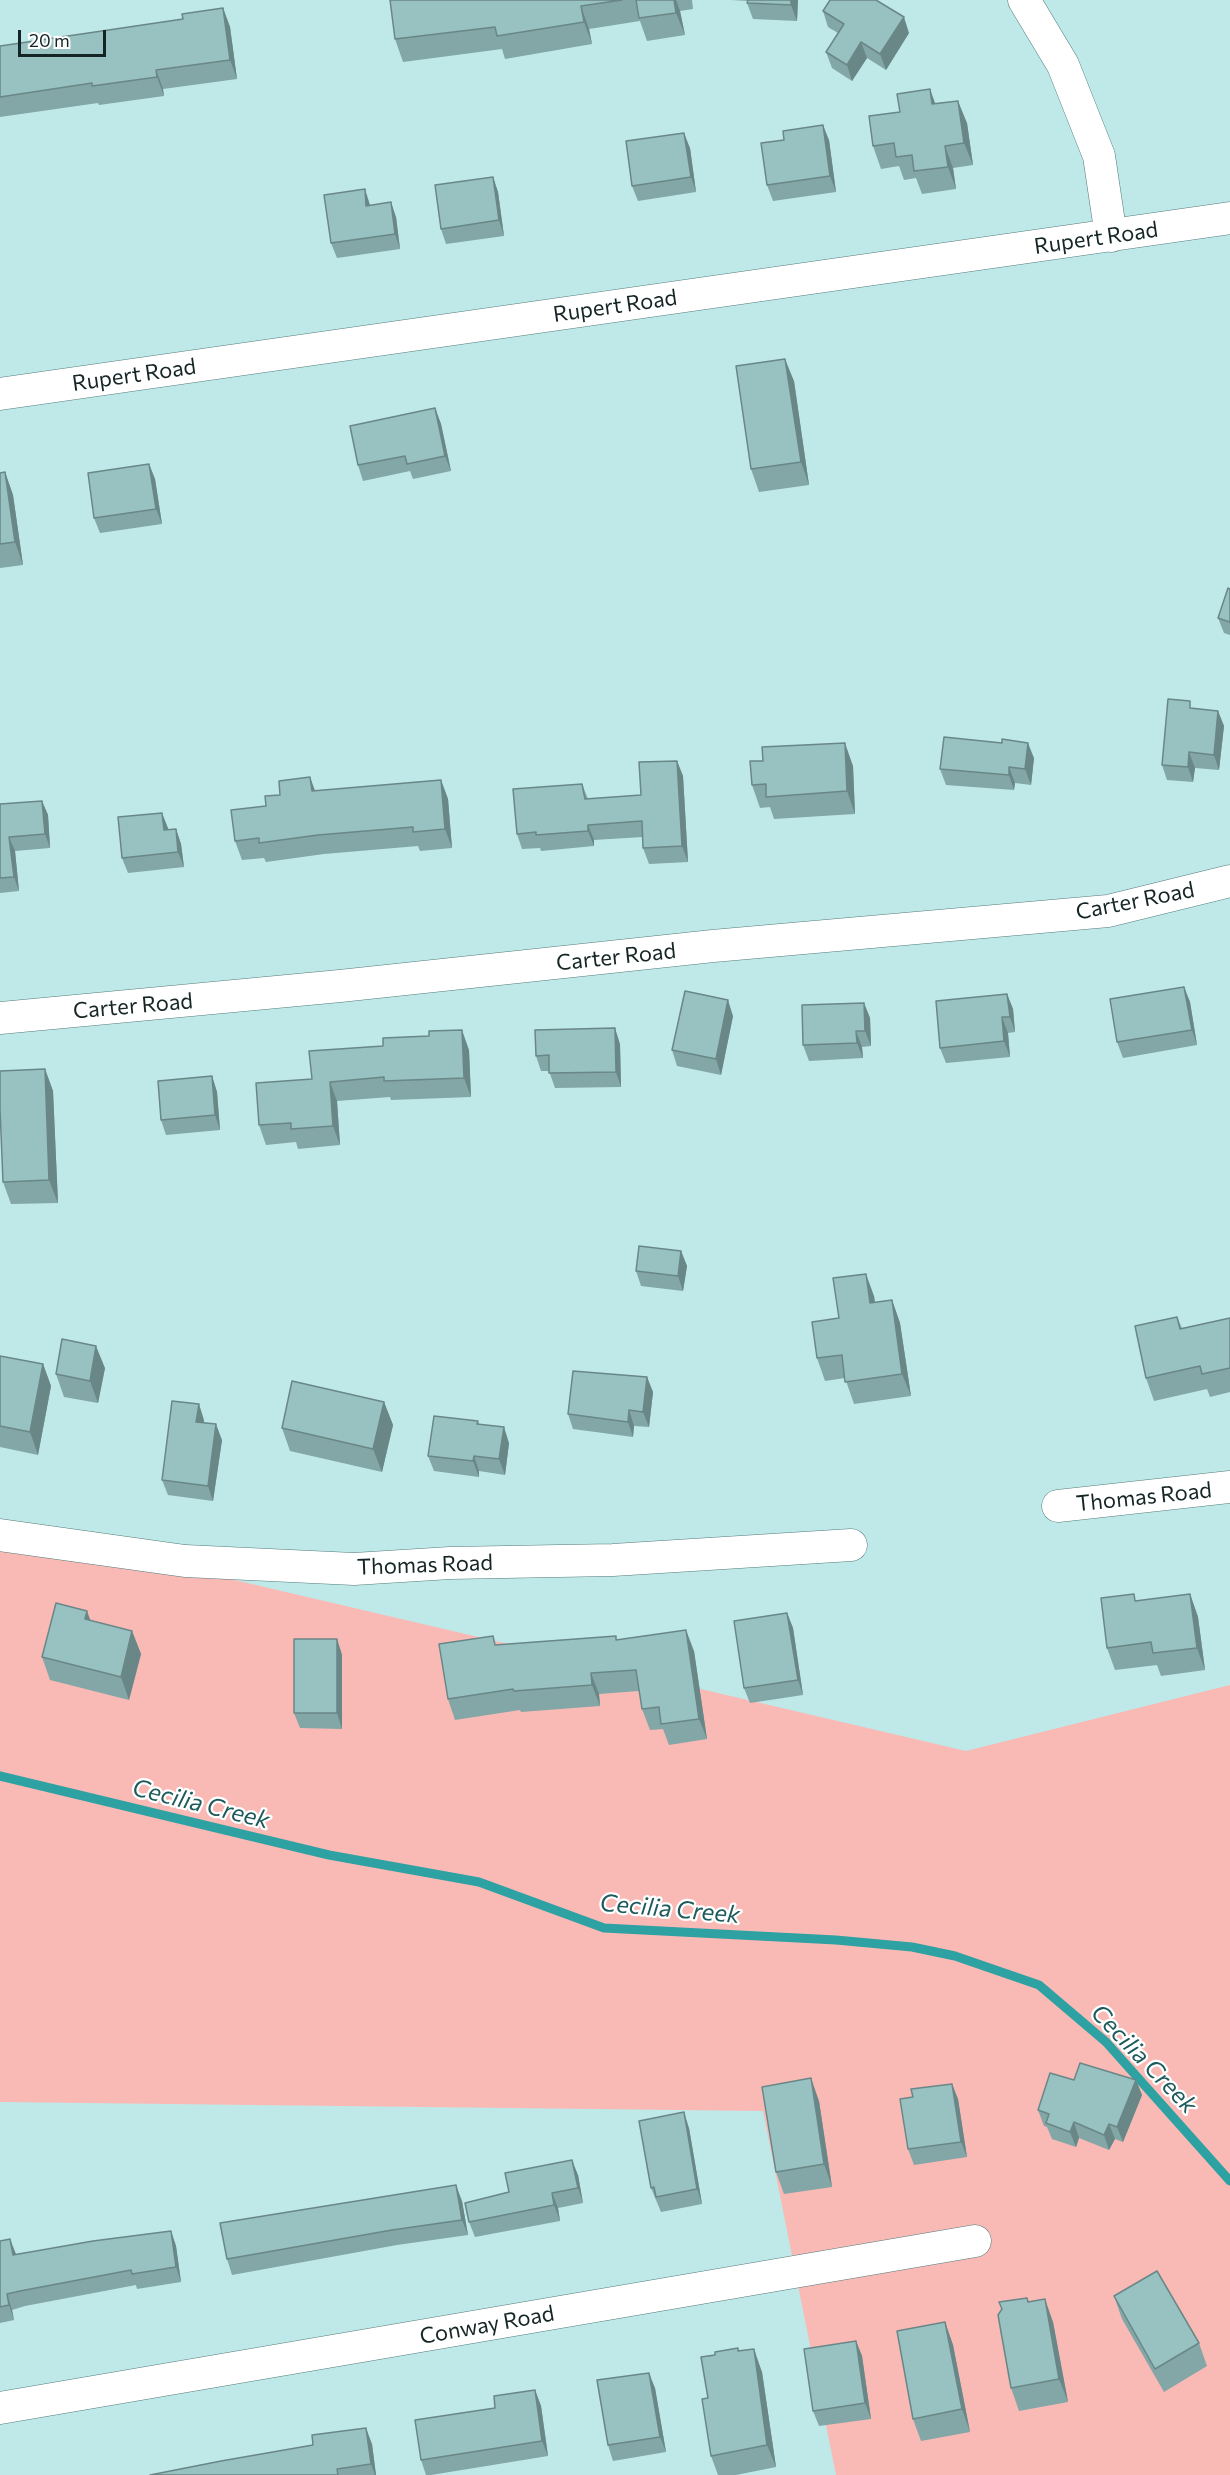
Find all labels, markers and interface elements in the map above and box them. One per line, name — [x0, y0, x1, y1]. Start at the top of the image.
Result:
scale bar — [21, 18, 110, 56]
text: 20 m — [29, 29, 70, 51]
street label: Rupert Road — [1032, 216, 1160, 260]
street label: Rupert Road — [551, 284, 679, 328]
street label: Rupert Road — [70, 353, 198, 397]
street label: Carter Road — [1073, 877, 1197, 925]
street label: Carter Road — [555, 938, 677, 976]
street label: Carter Road — [72, 988, 194, 1024]
street label: Thomas Road — [1075, 1477, 1213, 1517]
street label: Thomas Road — [357, 1549, 493, 1581]
water label: Cecilia Creek — [129, 1773, 273, 1835]
water label: Cecilia Creek — [599, 1889, 741, 1929]
water label: Cecilia Creek — [1085, 1998, 1203, 2120]
street label: Conway Road — [418, 2300, 556, 2350]

